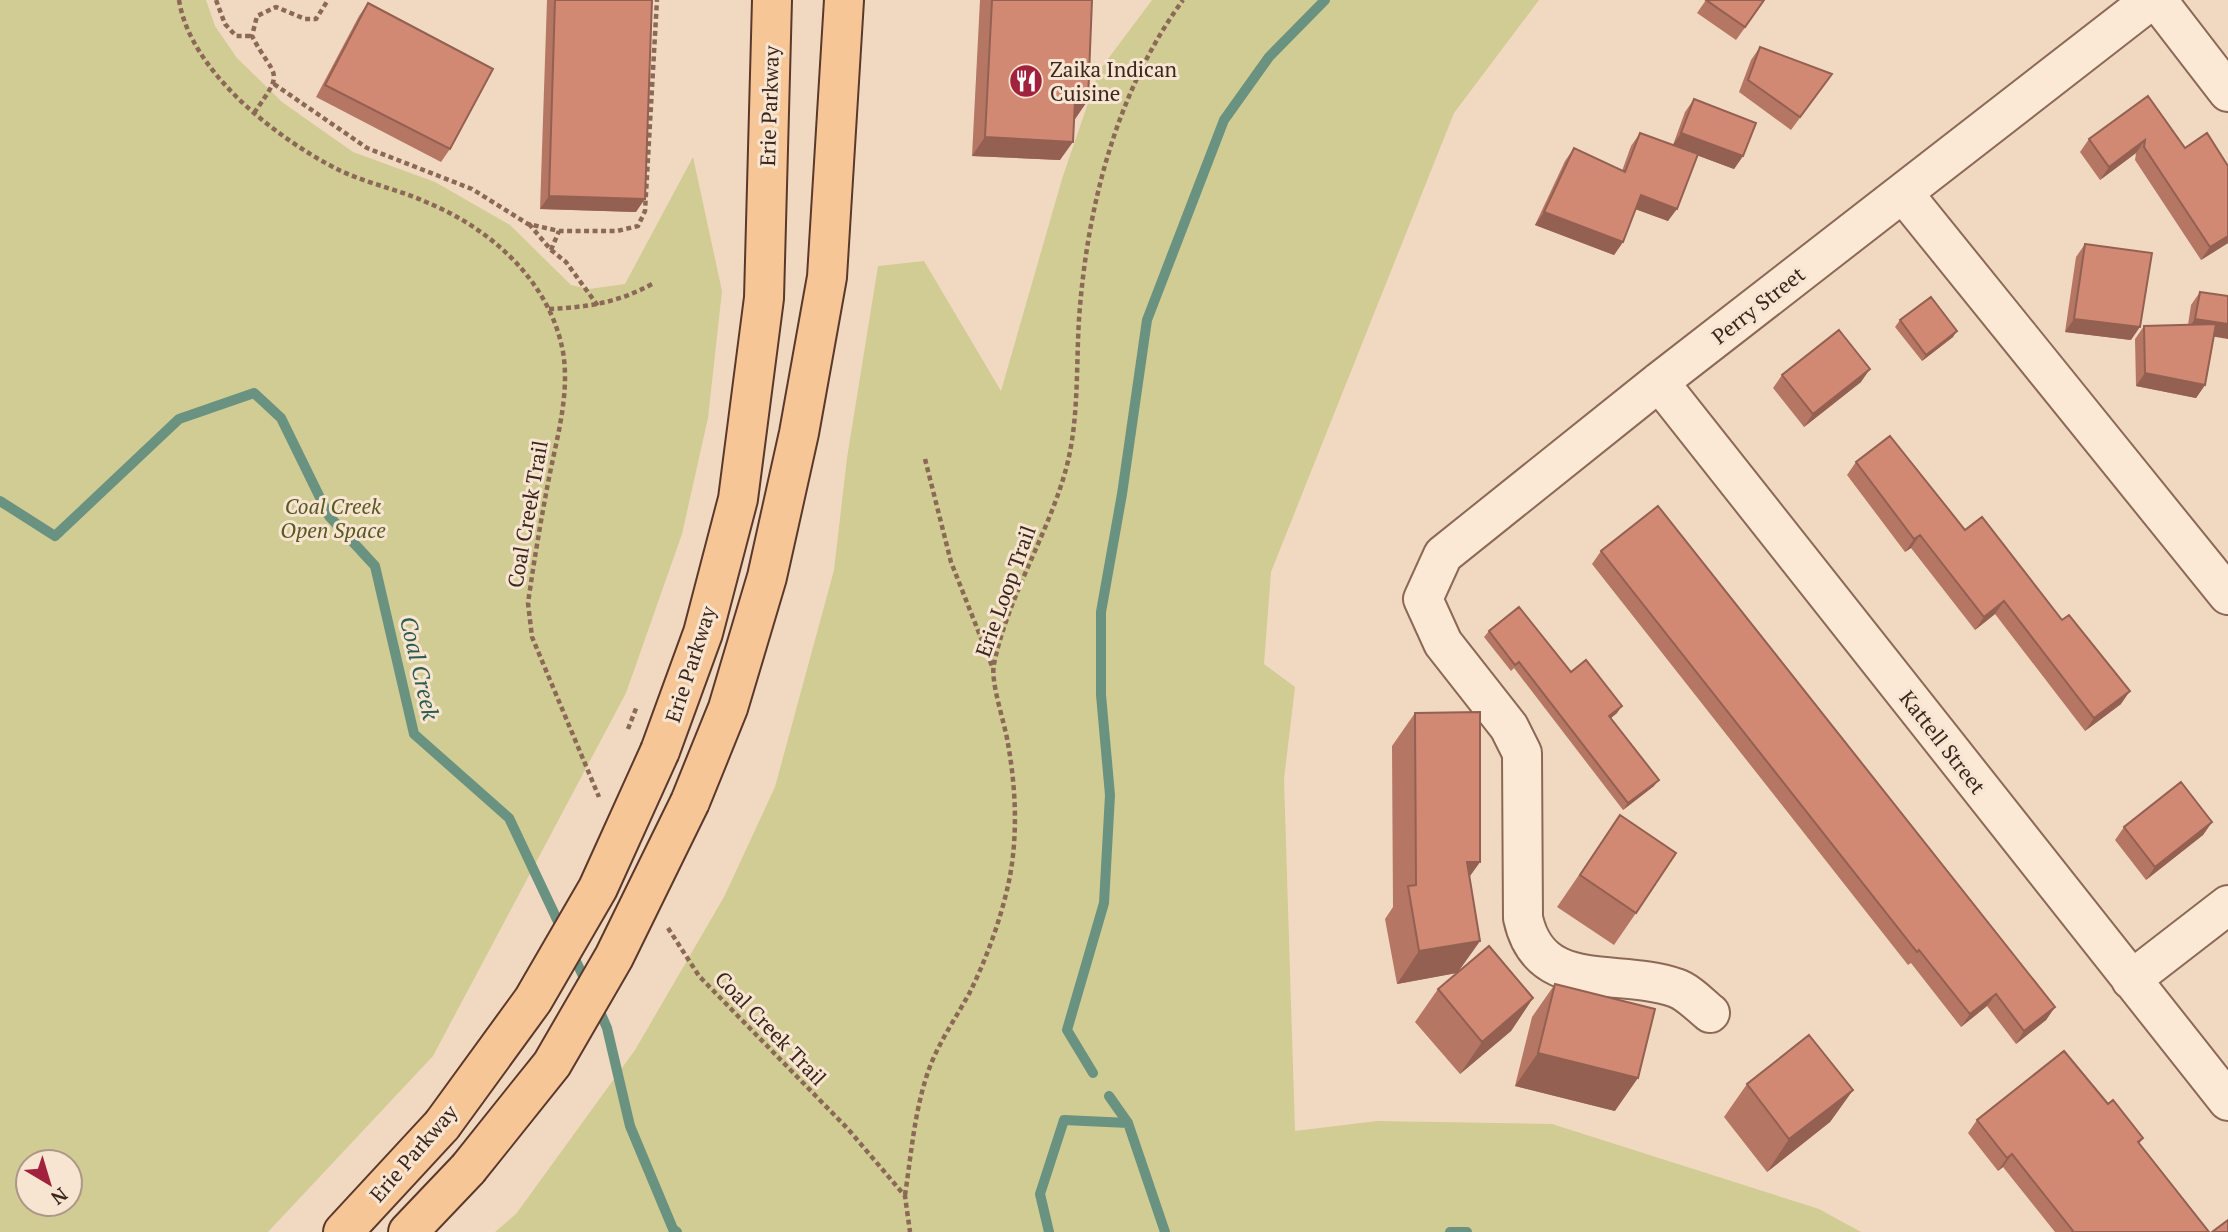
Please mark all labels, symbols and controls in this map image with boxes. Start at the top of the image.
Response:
street label: Erie Parkway [753,45,785,167]
place label: Zaika Indican Cuisine [1050,55,1178,107]
restaurant icon: Zaika Indican Cuisine [1007,62,1045,100]
street label: Perry Street [1706,260,1810,350]
street label: Coal Creek Trail [500,438,554,590]
park label: Coal Creek Open Space [280,492,386,544]
street label: Erie Loop Trail [968,522,1042,660]
street label: Erie Parkway [658,602,722,726]
water label: Coal Creek [393,613,447,724]
street label: Kattell Street [1894,684,1992,800]
street label: Coal Creek Trail [709,965,833,1091]
street label: Erie Parkway [363,1098,463,1208]
north arrow [14,1148,84,1218]
text: N [46,1183,73,1211]

